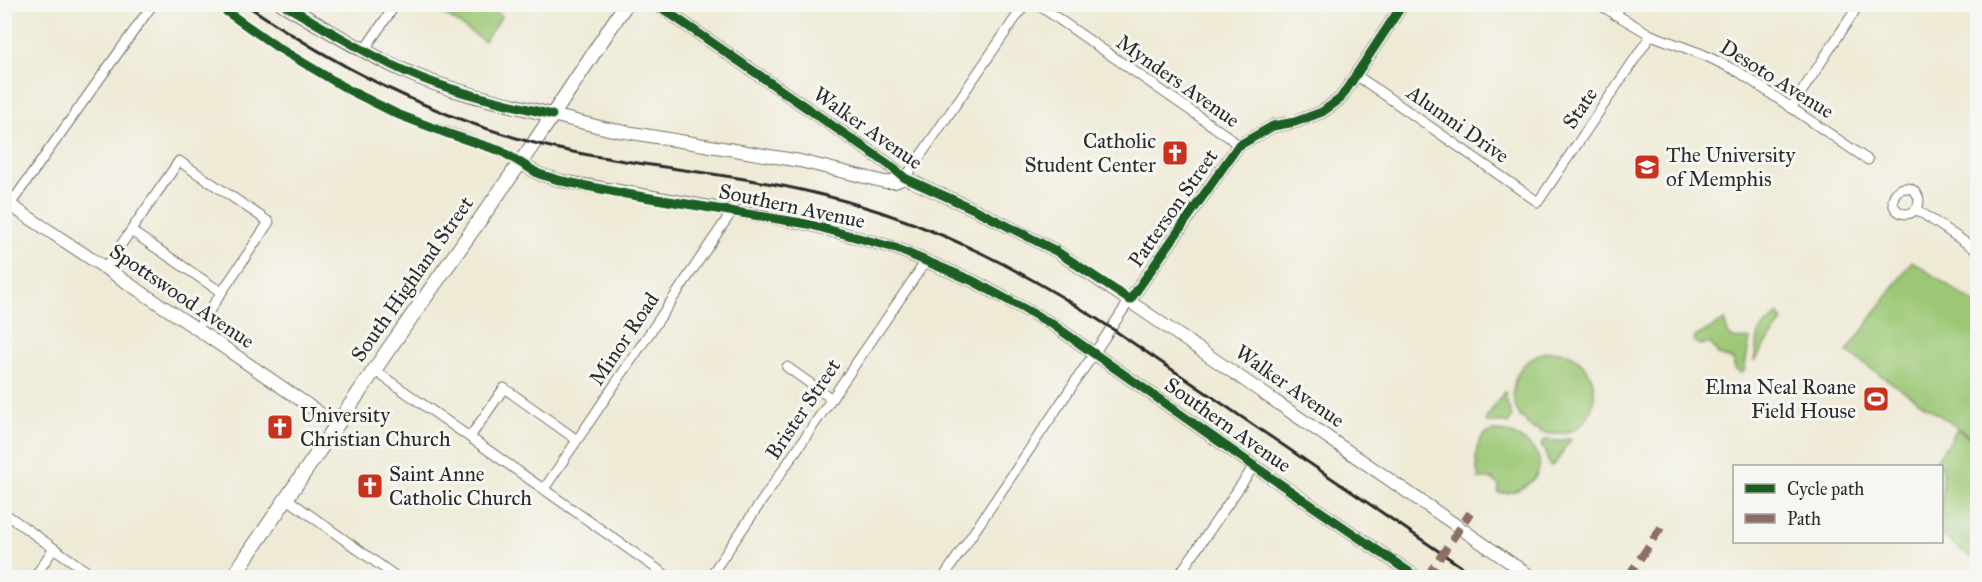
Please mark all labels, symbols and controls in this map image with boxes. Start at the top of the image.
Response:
street label: Mynders Avenue [1111,29,1245,133]
street label: Desoto Avenue [1715,34,1839,124]
street label: Alumni Drive [1401,79,1514,169]
street label: Walker Avenue [808,81,928,175]
street label: State [1557,82,1603,134]
place label: Catholic Student Center [1024,128,1156,178]
church icon: Catholic Student Center [1160,138,1190,168]
place label: The University of Memphis [1666,142,1796,192]
street label: Patterson Street [1123,143,1224,272]
school or university icon: The University of Memphis [1632,152,1662,182]
street label: Southern Avenue [717,178,868,234]
street label: South Highland Street [345,191,479,367]
street label: Spottswood Avenue [105,238,260,354]
street label: Minor Road [583,287,665,390]
street label: Walker Avenue [1230,339,1350,433]
street label: Brister Street [760,353,846,464]
street label: Southern Avenue [1160,372,1297,478]
place label: Elma Neal Roane Field House [1705,374,1856,424]
sports icon: Elma Neal Roane Field House [1861,384,1891,414]
place label: University Christian Church [300,402,451,452]
church icon: University Christian Church [265,412,295,442]
place label: Saint Anne Catholic Church [389,461,532,511]
legend [1733,465,1943,543]
church icon: Saint Anne Catholic Church [355,471,385,501]
text: Cycle path [1787,478,1864,500]
text: Path [1787,508,1821,530]

